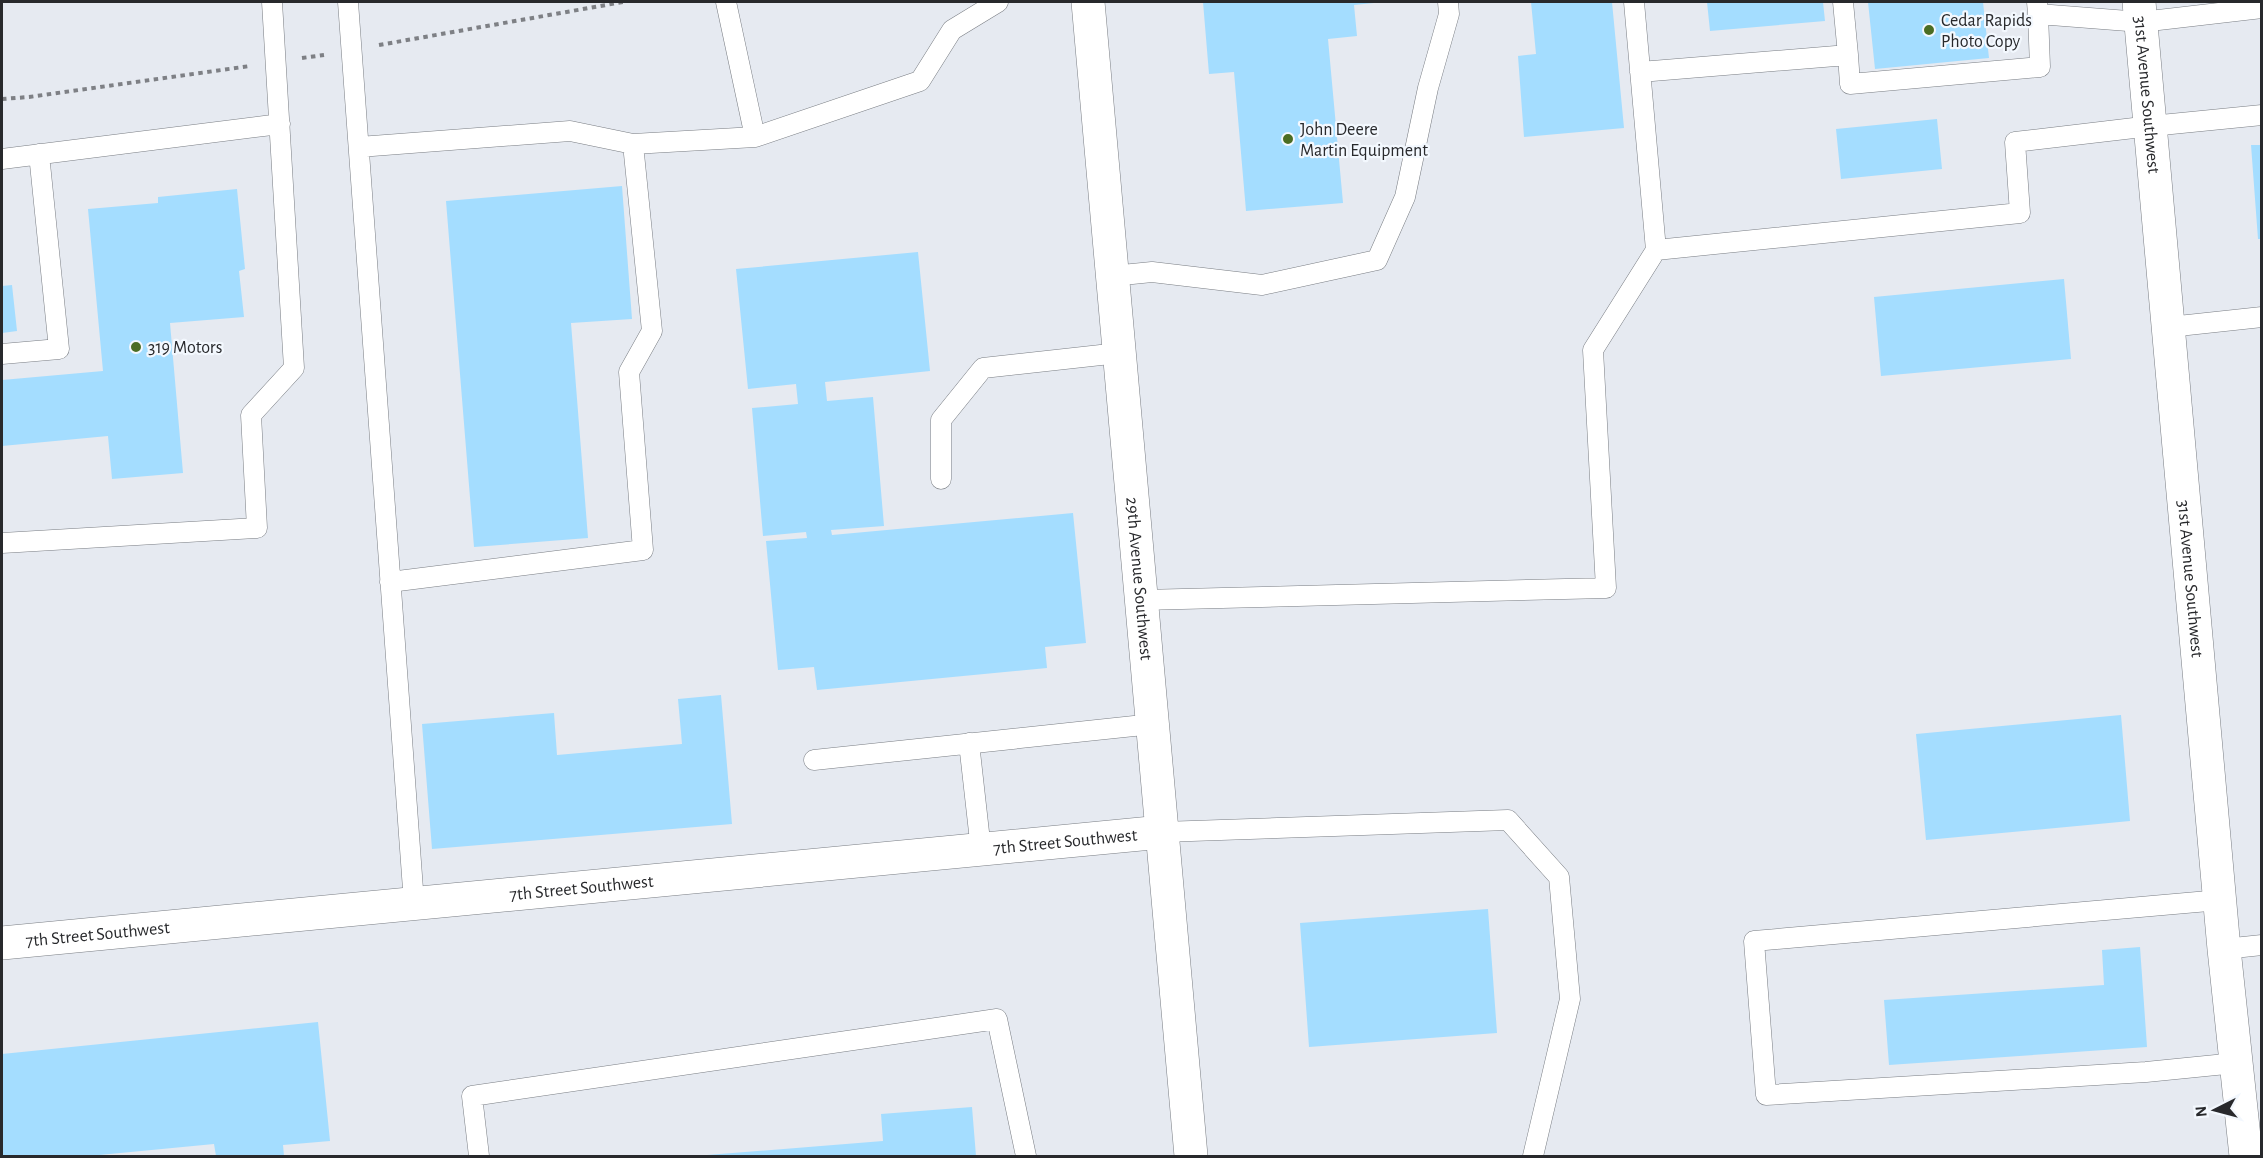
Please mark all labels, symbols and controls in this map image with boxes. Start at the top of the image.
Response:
place label: Cedar Rapids Photo Copy [1941,12,2032,51]
street label: 31st Avenue Southwest [2130,15,2162,175]
marker: Cedar Rapids Photo Copy [1922,23,1936,37]
place label: John Deere Martin Equipment [1300,121,1428,160]
marker: John Deere Martin Equipment [1281,132,1295,146]
place label: 319 Motors [148,339,222,357]
marker: 319 Motors [129,340,143,354]
street label: 29th Avenue Southwest [1122,496,1155,661]
street label: 31st Avenue Southwest [2174,499,2206,659]
street label: 7th Street Southwest [992,826,1138,858]
street label: 7th Street Southwest [509,873,655,904]
street label: 7th Street Southwest [25,919,171,951]
north arrow [2185,1080,2245,1140]
text: N [2193,1105,2210,1118]

